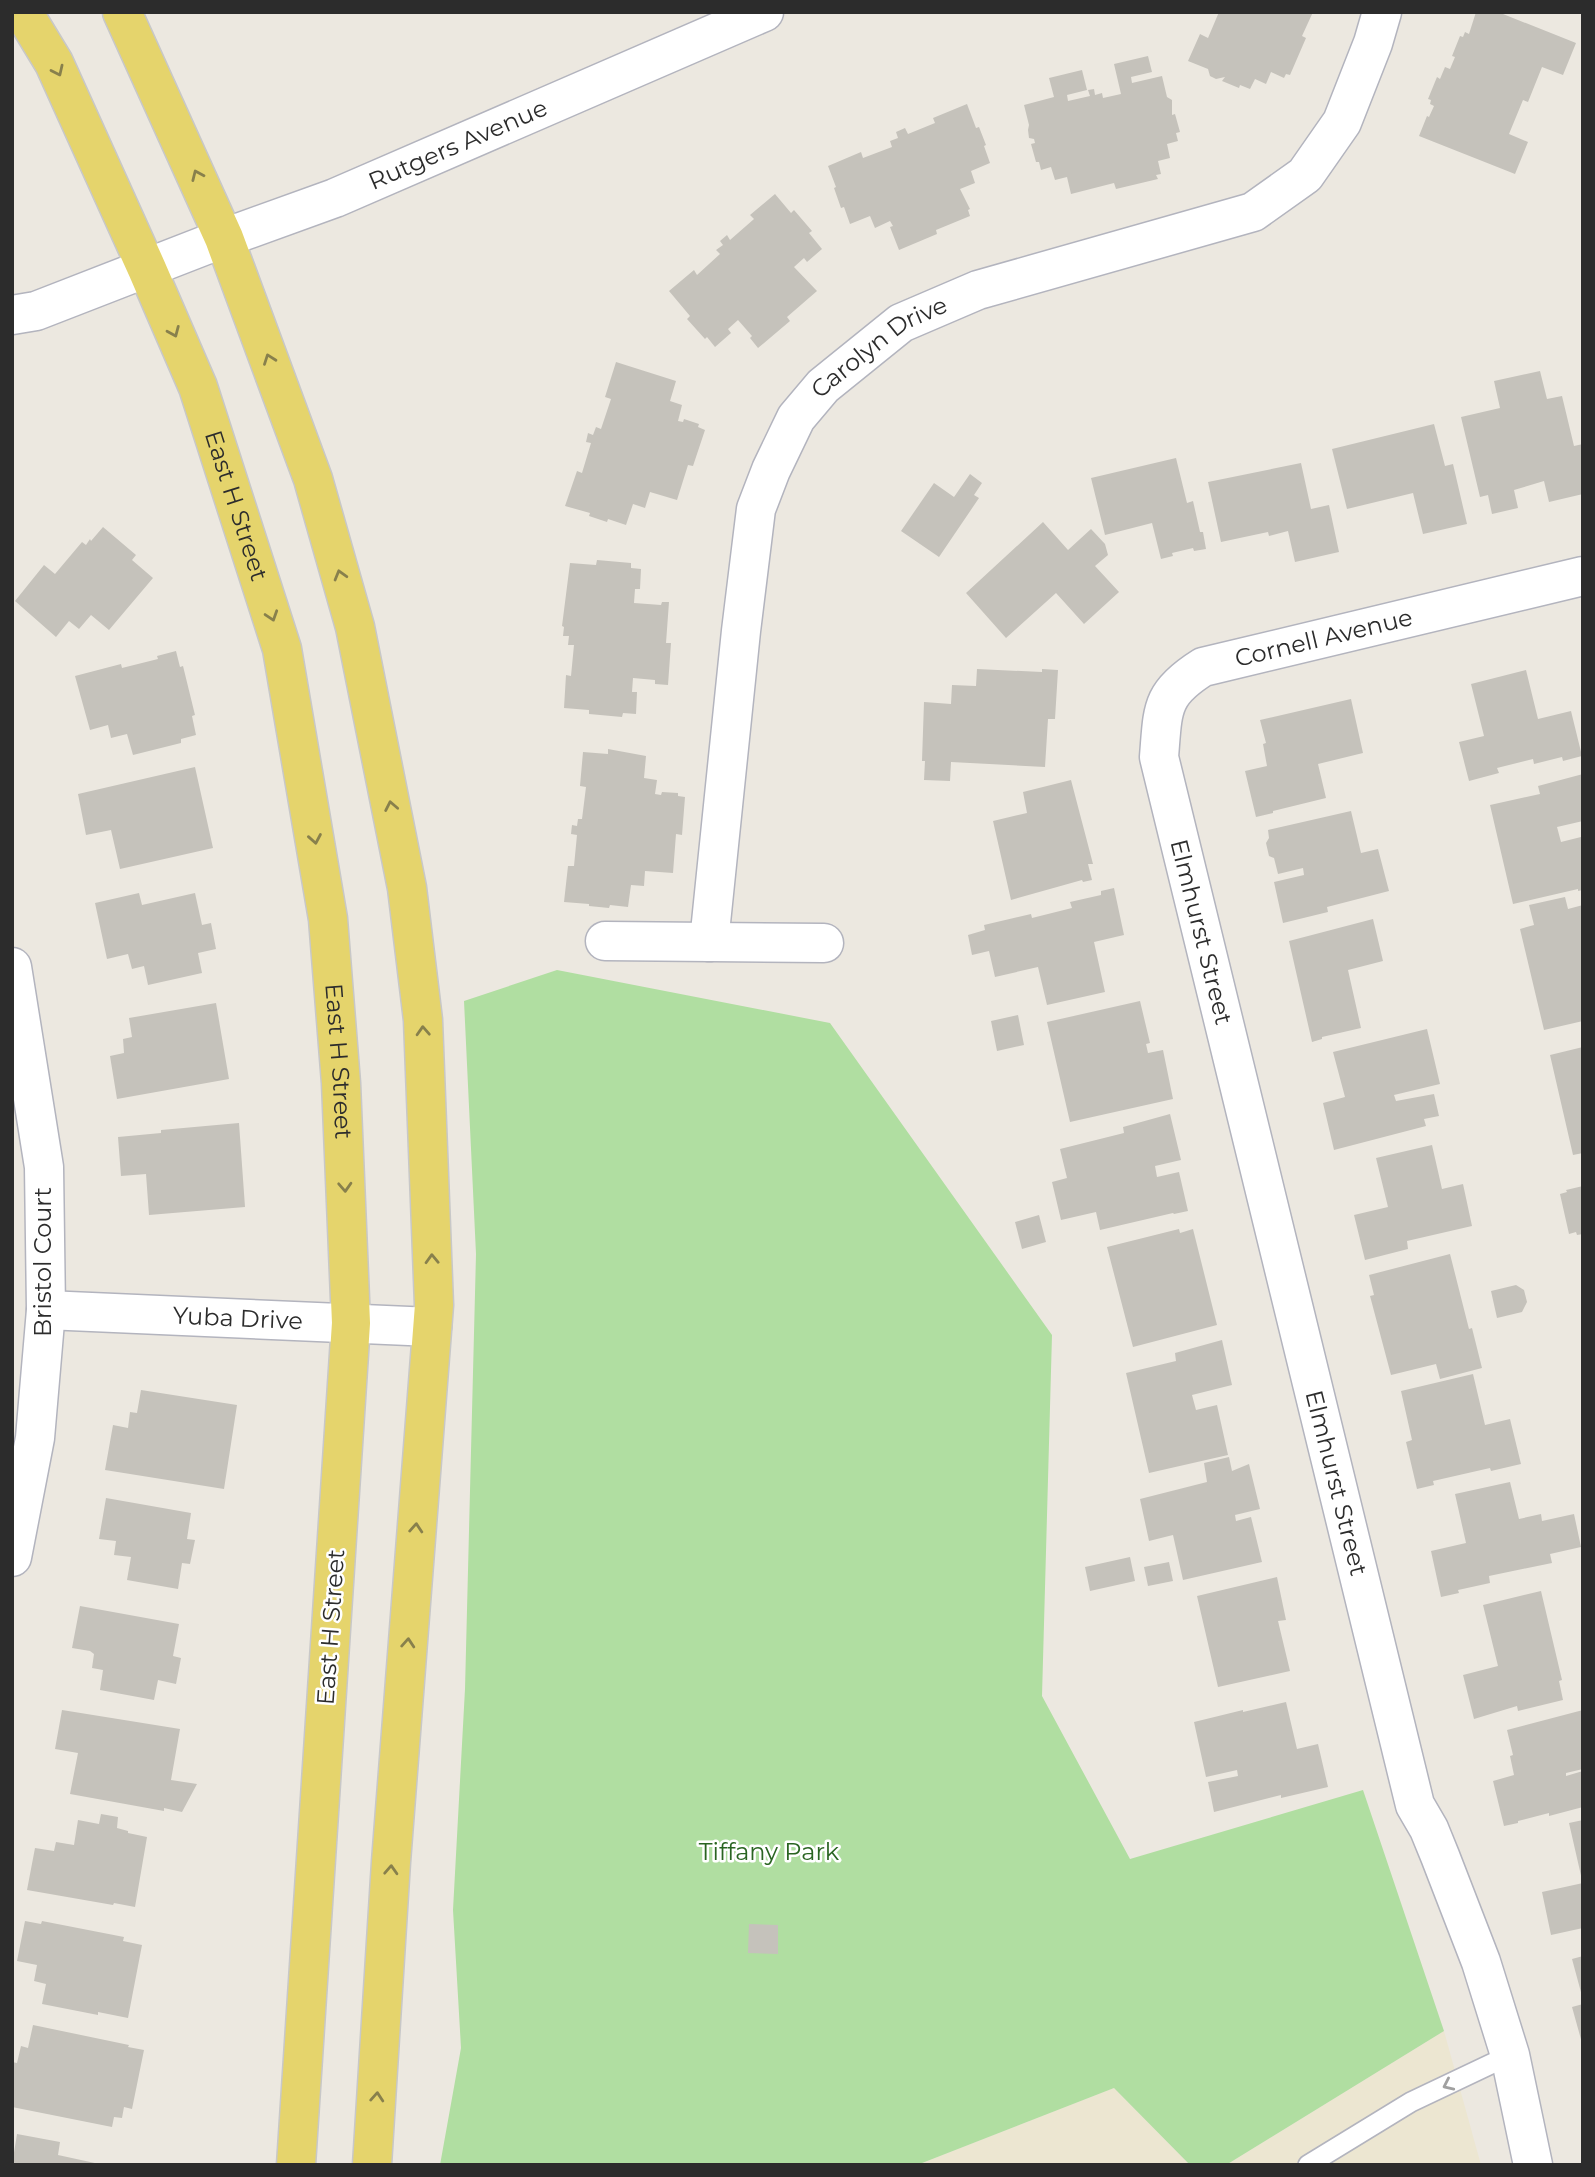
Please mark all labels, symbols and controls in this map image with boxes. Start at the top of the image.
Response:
one-way arrow [49,64,63,76]
street label: Rutgers Avenue [364,93,552,196]
one-way arrow [191,170,205,182]
street label: Carolyn Drive [804,290,951,403]
one-way arrow [166,324,180,337]
one-way arrow [263,354,277,366]
street label: East H Street [199,427,274,585]
one-way arrow [334,570,349,582]
street label: Cornell Avenue [1232,602,1415,673]
one-way arrow [263,610,278,622]
one-way arrow [384,800,399,812]
one-way arrow [307,833,322,845]
street label: Elmhurst Street [1164,836,1239,1028]
street label: East H Street [319,982,358,1140]
one-way arrow [416,1026,431,1037]
one-way arrow [338,1182,353,1193]
street label: Bristol Court [28,1187,57,1337]
one-way arrow [424,1253,439,1264]
street label: Yuba Drive [172,1301,303,1335]
street label: Elmhurst Street [1299,1387,1374,1579]
one-way arrow [409,1522,424,1533]
street label: East H Street [311,1548,350,1706]
one-way arrow [400,1637,415,1648]
park label: Tiffany Park [699,1837,840,1866]
one-way arrow [383,1864,398,1875]
one-way arrow [1443,2076,1455,2090]
one-way arrow [369,2091,384,2102]

